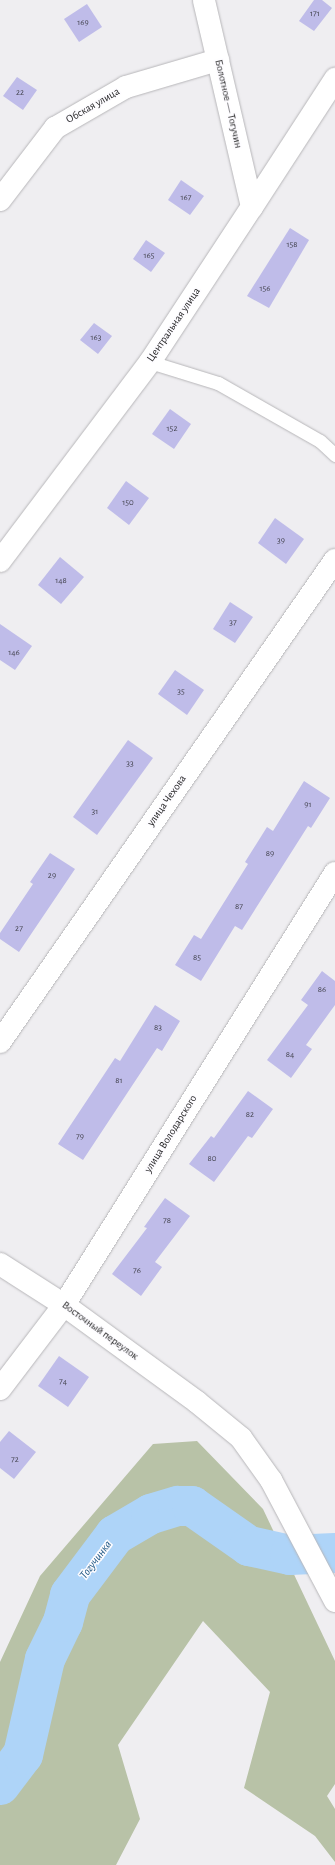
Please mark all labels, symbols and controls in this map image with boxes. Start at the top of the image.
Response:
house number: 171 [310,9,320,19]
house number: 169 [77,18,89,28]
street label: Болотное — Тогучин [211,58,245,150]
street label: Обская улица [64,85,122,127]
house number: 22 [16,88,24,98]
house number: 167 [180,193,192,203]
house number: 158 [286,240,298,250]
house number: 165 [143,251,155,261]
house number: 156 [259,284,271,294]
street label: Центральная улица [144,285,204,365]
house number: 163 [90,333,102,343]
house number: 152 [167,424,177,434]
house number: 150 [122,498,134,508]
house number: 39 [277,536,285,546]
house number: 148 [55,576,67,586]
house number: 37 [229,618,237,628]
house number: 146 [8,648,20,658]
house number: 35 [177,687,185,697]
house number: 33 [126,759,134,769]
street label: улица Чехова [145,773,189,829]
house number: 91 [304,800,312,810]
house number: 31 [92,807,98,817]
house number: 89 [266,849,274,859]
house number: 29 [48,871,56,881]
house number: 87 [235,902,243,912]
house number: 27 [15,924,23,934]
house number: 85 [193,953,201,963]
house number: 86 [318,985,326,995]
house number: 83 [154,1023,162,1033]
house number: 84 [286,1050,294,1060]
house number: 81 [115,1076,123,1086]
street label: улица Володарского [142,1093,200,1175]
house number: 82 [246,1110,254,1120]
house number: 79 [76,1132,84,1142]
house number: 80 [207,1154,217,1164]
house number: 78 [163,1216,171,1226]
house number: 76 [133,1266,141,1276]
street label: Восточный переулок [59,1299,141,1363]
house number: 74 [59,1377,67,1387]
house number: 72 [11,1455,19,1465]
water label: Тогучинка [77,1538,115,1582]

